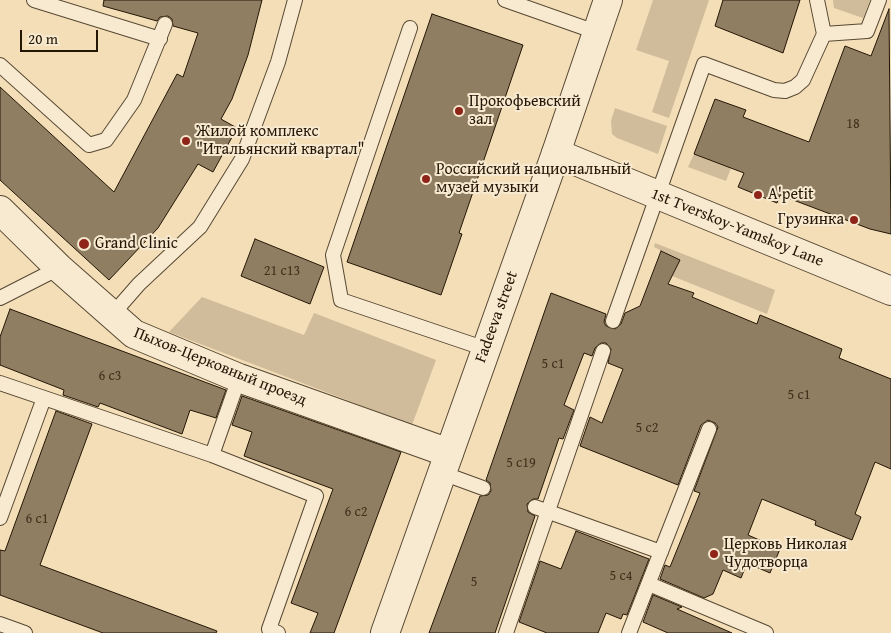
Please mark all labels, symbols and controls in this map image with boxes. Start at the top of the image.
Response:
scale bar [22,20,100,52]
text: 20 m [28,28,58,49]
place label: Прокофьевский зал [469,92,581,130]
marker: Прокофьевский зал [453,105,465,117]
house number: 18 [846,116,860,132]
place label: Жилой комплекс "Итальянский квартал" [196,122,365,160]
marker: Жилой комплекс "Итальянский квартал" [180,135,192,147]
place label: Российский национальный музей музыки [436,160,631,198]
marker: Российский национальный музей музыки [420,173,432,185]
street label: 1st Tverskoy-Yamskoy Lane [648,185,826,271]
place label: A'petit [768,185,814,205]
marker: A'petit [752,189,764,201]
place label: Грузинка [778,210,844,230]
marker: Грузинка [848,214,860,226]
place label: Grand Clinic [95,234,178,254]
marker: Grand Clinic [77,237,91,251]
house number: 21 с13 [264,263,300,279]
street label: Fadeeva street [472,269,522,365]
street label: Пыхов-Церковный проезд [131,324,309,410]
house number: 5 с1 [542,356,564,372]
house number: 6 с3 [99,368,121,384]
house number: 5 с1 [788,387,810,403]
house number: 5 с2 [636,420,658,436]
house number: 5 с19 [506,455,536,471]
house number: 6 с2 [345,504,367,520]
house number: 6 с1 [26,511,48,527]
place label: Церковь Николая Чудотворца [724,535,847,573]
marker: Церковь Николая Чудотворца [708,548,720,560]
house number: 5 с4 [610,568,632,584]
house number: 5 [471,574,477,590]

